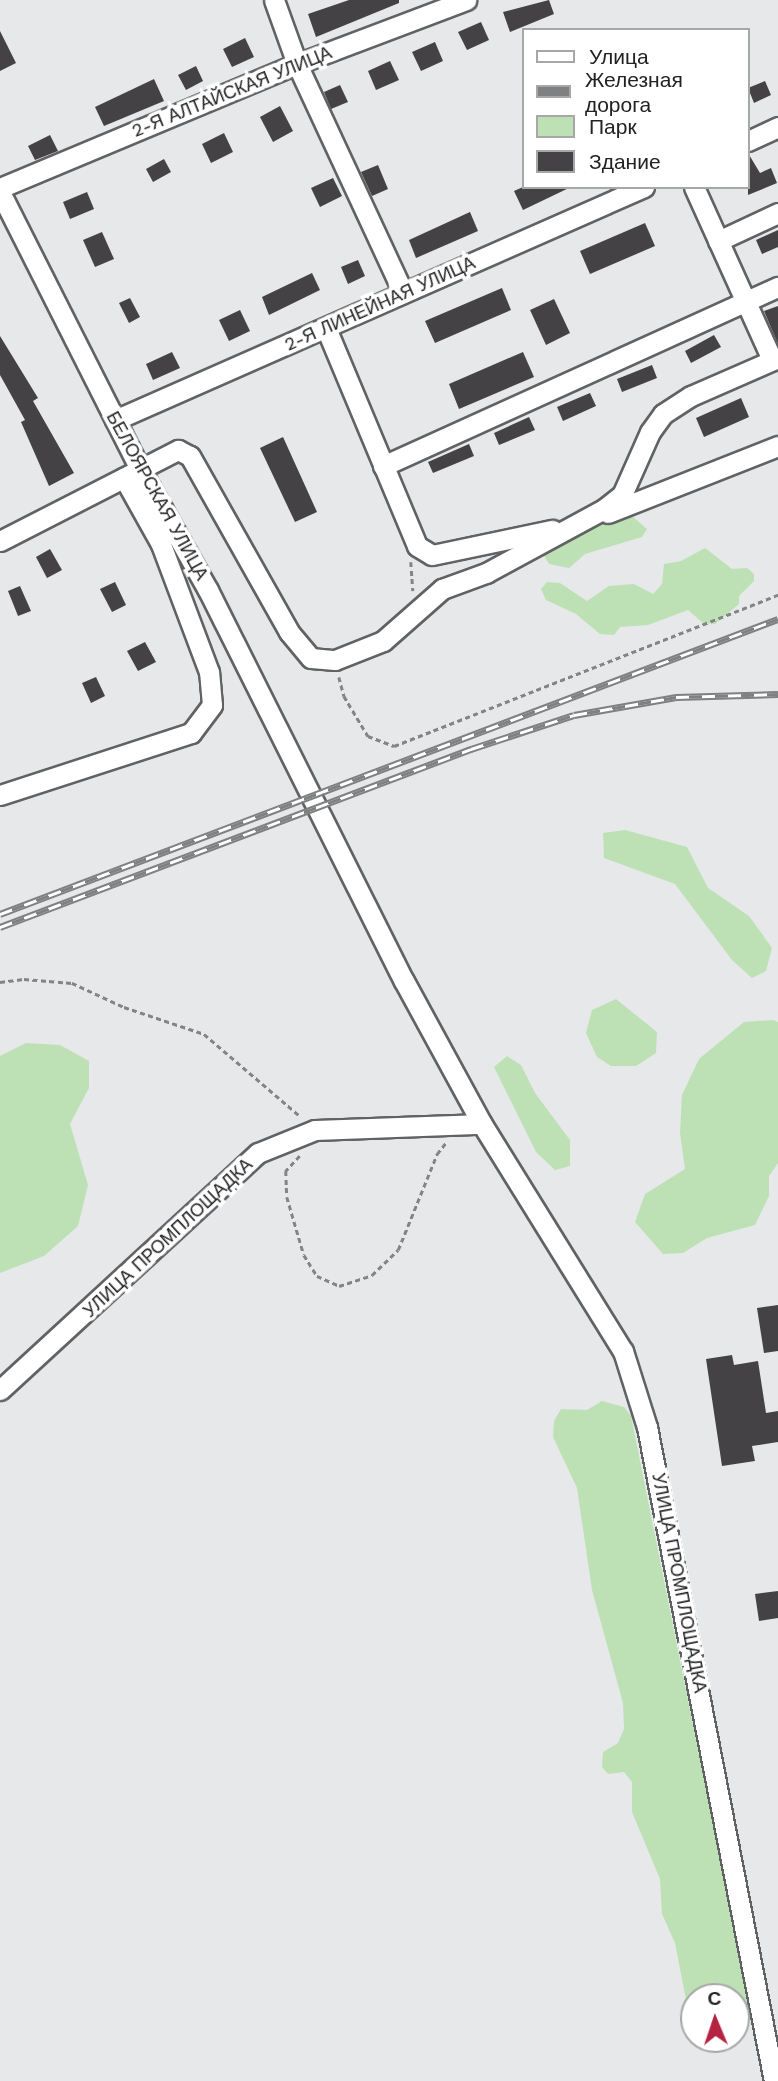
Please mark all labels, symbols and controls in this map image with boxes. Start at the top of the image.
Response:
legend [522,28,750,189]
street label: 2-Я АЛТАЙСКАЯ УЛИЦА [129,42,335,142]
text: Улица [589,44,649,69]
text: Железная дорога [585,67,683,117]
text: Парк [589,114,637,139]
text: Здание [589,149,661,174]
street label: 2-Я ЛИНЕЙНАЯ УЛИЦА [281,252,479,356]
street label: БЕЛОЯРСКАЯ УЛИЦА [102,408,212,584]
street label: УЛИЦА ПРОМПЛОЩАДКА [79,1154,257,1322]
street label: УЛИЦА ПРОМПЛОЩАДКА [647,1471,711,1695]
north arrow [680,1983,750,2053]
text: С [707,1987,722,2010]

